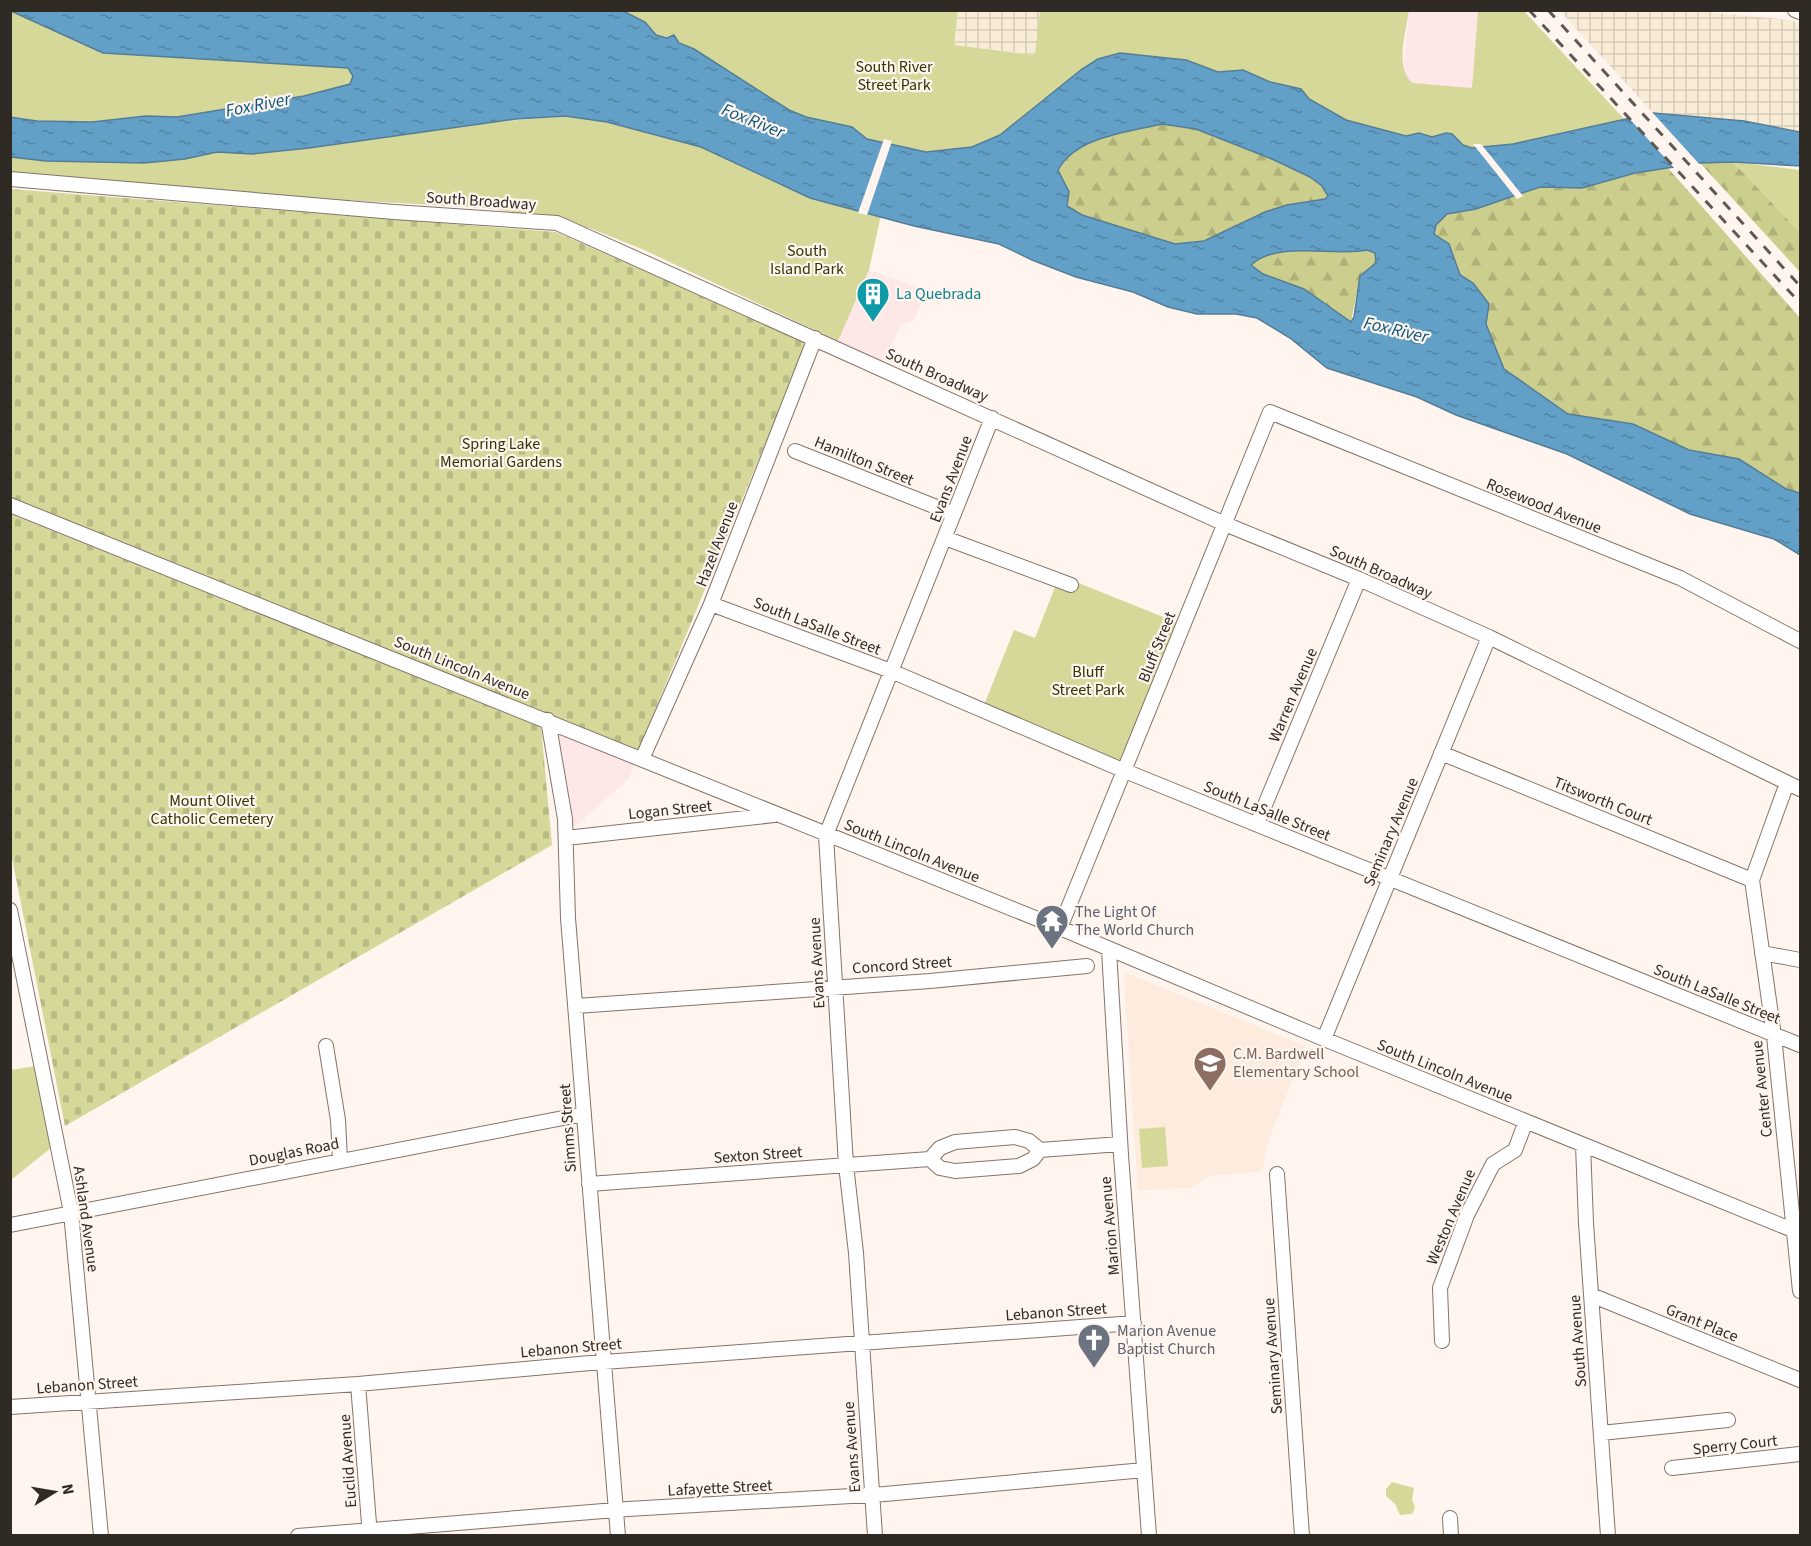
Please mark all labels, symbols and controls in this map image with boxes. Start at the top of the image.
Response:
park label: South River Street Park [855,56,933,96]
water label: Fox River [223,86,293,124]
water label: Fox River [718,97,789,145]
street label: South Broadway [425,186,537,216]
park label: South Island Park [770,240,844,280]
building icon: La Quebrada [855,276,891,323]
place label: La Quebrada [896,283,981,305]
water label: Fox River [1361,310,1432,350]
street label: South Broadway [882,343,992,408]
street label: Hamilton Street [811,431,918,491]
street label: Evans Avenue [924,432,978,526]
park label: Spring Lake Memorial Gardens [440,433,562,473]
street label: Rosewood Avenue [1483,473,1605,539]
street label: Hazel Avenue [691,498,743,590]
street label: South Broadway [1326,540,1436,605]
street label: South LaSalle Street [750,592,885,661]
street label: Bluff Street [1133,608,1181,686]
street label: South Lincoln Avenue [391,631,533,705]
street label: Warren Avenue [1263,644,1323,746]
park label: Bluff Street Park [1051,661,1125,701]
street label: Titsworth Court [1550,771,1656,831]
street label: Seminary Avenue [1358,774,1424,890]
street label: South LaSalle Street [1200,776,1334,847]
park label: Mount Olivet Catholic Cemetery [151,790,274,830]
street label: Logan Street [627,795,714,825]
street label: South Lincoln Avenue [841,814,983,888]
place label: The Light Of The World Church [1075,901,1194,941]
temple icon: The Light Of The World Church [1034,903,1070,950]
street label: Evans Avenue [804,917,830,1009]
street label: Concord Street [851,951,953,979]
street label: South LaSalle Street [1650,959,1784,1030]
street label: South Lincoln Avenue [1374,1034,1516,1108]
street label: Center Avenue [1746,1040,1778,1138]
place label: C.M. Bardwell Elementary School [1233,1043,1359,1083]
school or university icon: C.M. Bardwell Elementary School [1192,1045,1228,1092]
street label: Simms Street [554,1082,582,1173]
street label: Douglas Road [247,1132,341,1172]
street label: Sexton Street [713,1141,804,1169]
street label: Ashland Avenue [68,1165,104,1273]
street label: Weston Avenue [1421,1166,1481,1268]
street label: Marion Avenue [1095,1176,1125,1276]
street label: South Avenue [1564,1294,1592,1388]
street label: Lebanon Street [1005,1297,1108,1327]
street label: Seminary Avenue [1258,1297,1288,1415]
street label: Grant Place [1662,1298,1742,1348]
place label: Marion Avenue Baptist Church [1117,1320,1216,1360]
church icon: Marion Avenue Baptist Church [1076,1322,1112,1369]
street label: Lebanon Street [519,1333,623,1363]
street label: Lebanon Street [36,1370,139,1400]
street label: Evans Avenue [838,1401,866,1493]
street label: Euclid Avenue [334,1413,362,1509]
street label: Sperry Court [1692,1430,1779,1460]
north arrow [24,1462,84,1522]
street label: Lafayette Street [667,1474,774,1502]
text: N [56,1482,80,1497]

